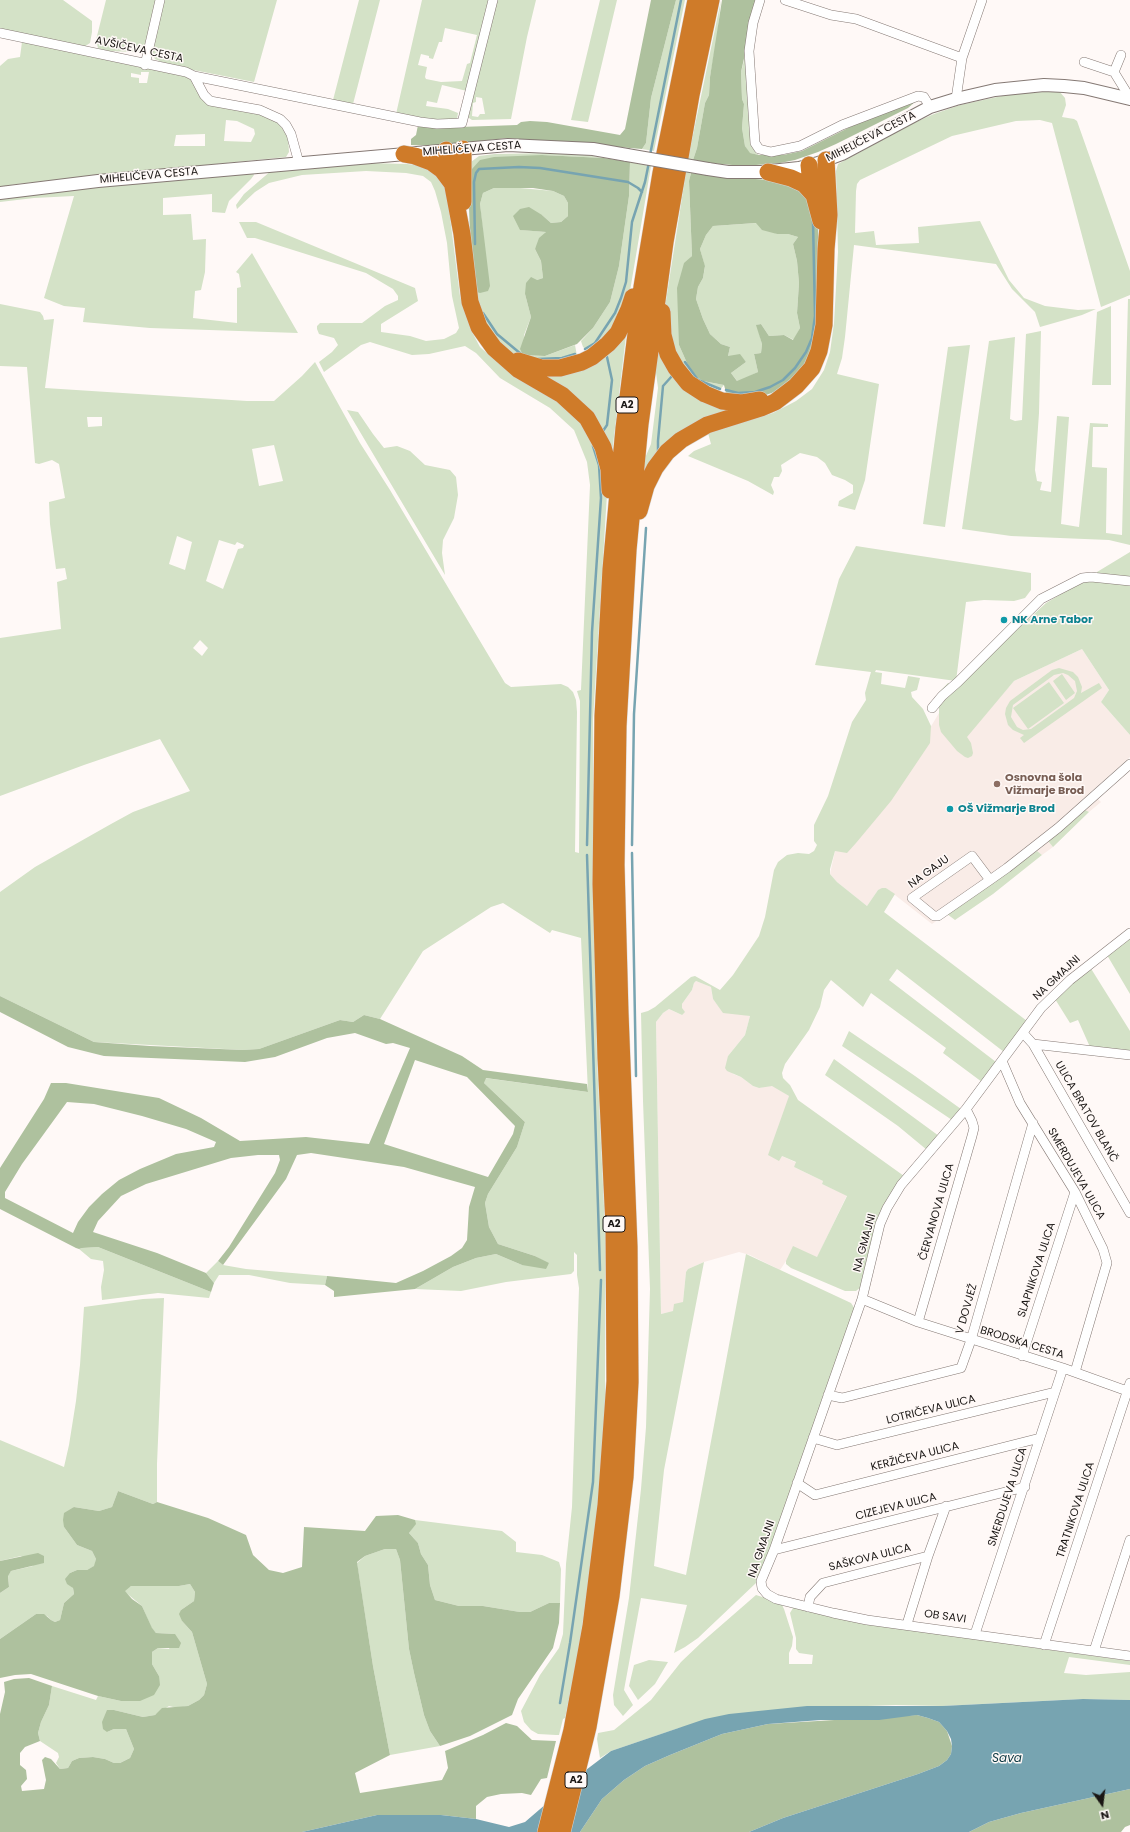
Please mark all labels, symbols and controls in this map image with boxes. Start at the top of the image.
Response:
street label: AVŠIČEVA CESTA [94,34,184,66]
street label: MIHELIČEVA CESTA [824,109,918,165]
street label: MIHELIČEVA CESTA [422,139,522,159]
street label: MIHELIČEVA CESTA [99,165,199,187]
road number: A2 [616,397,638,413]
place label: NK Arne Tabor [1012,613,1093,627]
marker: NK Arne Tabor [999,615,1009,625]
place label: Osnovna šola Vižmarje Brod [1005,771,1084,797]
marker: Osnovna šola Vižmarje Brod [992,779,1002,789]
place label: OŠ Vižmarje Brod [958,802,1055,816]
marker: OŠ Vižmarje Brod [945,804,955,814]
street label: NA GAJU [906,853,952,891]
street label: NA GMAJNI [1031,953,1083,1003]
street label: ULICA BRATOV BLANČ [1052,1059,1120,1165]
street label: SMERDUJEVA ULICA [1044,1126,1108,1222]
street label: ČERVANOVA ULICA [917,1162,957,1262]
street label: NA GMAJNI [851,1212,879,1274]
road number: A2 [603,1216,625,1232]
street label: SLAPNIKOVA ULICA [1015,1221,1059,1319]
street label: V DOVJEŽ [954,1282,980,1336]
street label: BRODSKA CESTA [978,1324,1066,1362]
street label: LOTRIČEVA ULICA [885,1393,977,1427]
street label: KERŽIČEVA ULICA [870,1440,960,1474]
street label: SMERDUJEVA ULICA [986,1446,1030,1548]
street label: TRATNIKOVA ULICA [1054,1460,1098,1560]
street label: CIZEJEVA ULICA [854,1491,938,1523]
street label: NA GMAJNI [746,1519,778,1579]
street label: SAŠKOVA ULICA [828,1541,912,1575]
street label: OB SAVI [923,1608,967,1626]
water label: Sava [992,1752,1022,1766]
road number: A2 [565,1772,587,1788]
north arrow [1082,1784,1122,1824]
text: N [1099,1807,1111,1824]

